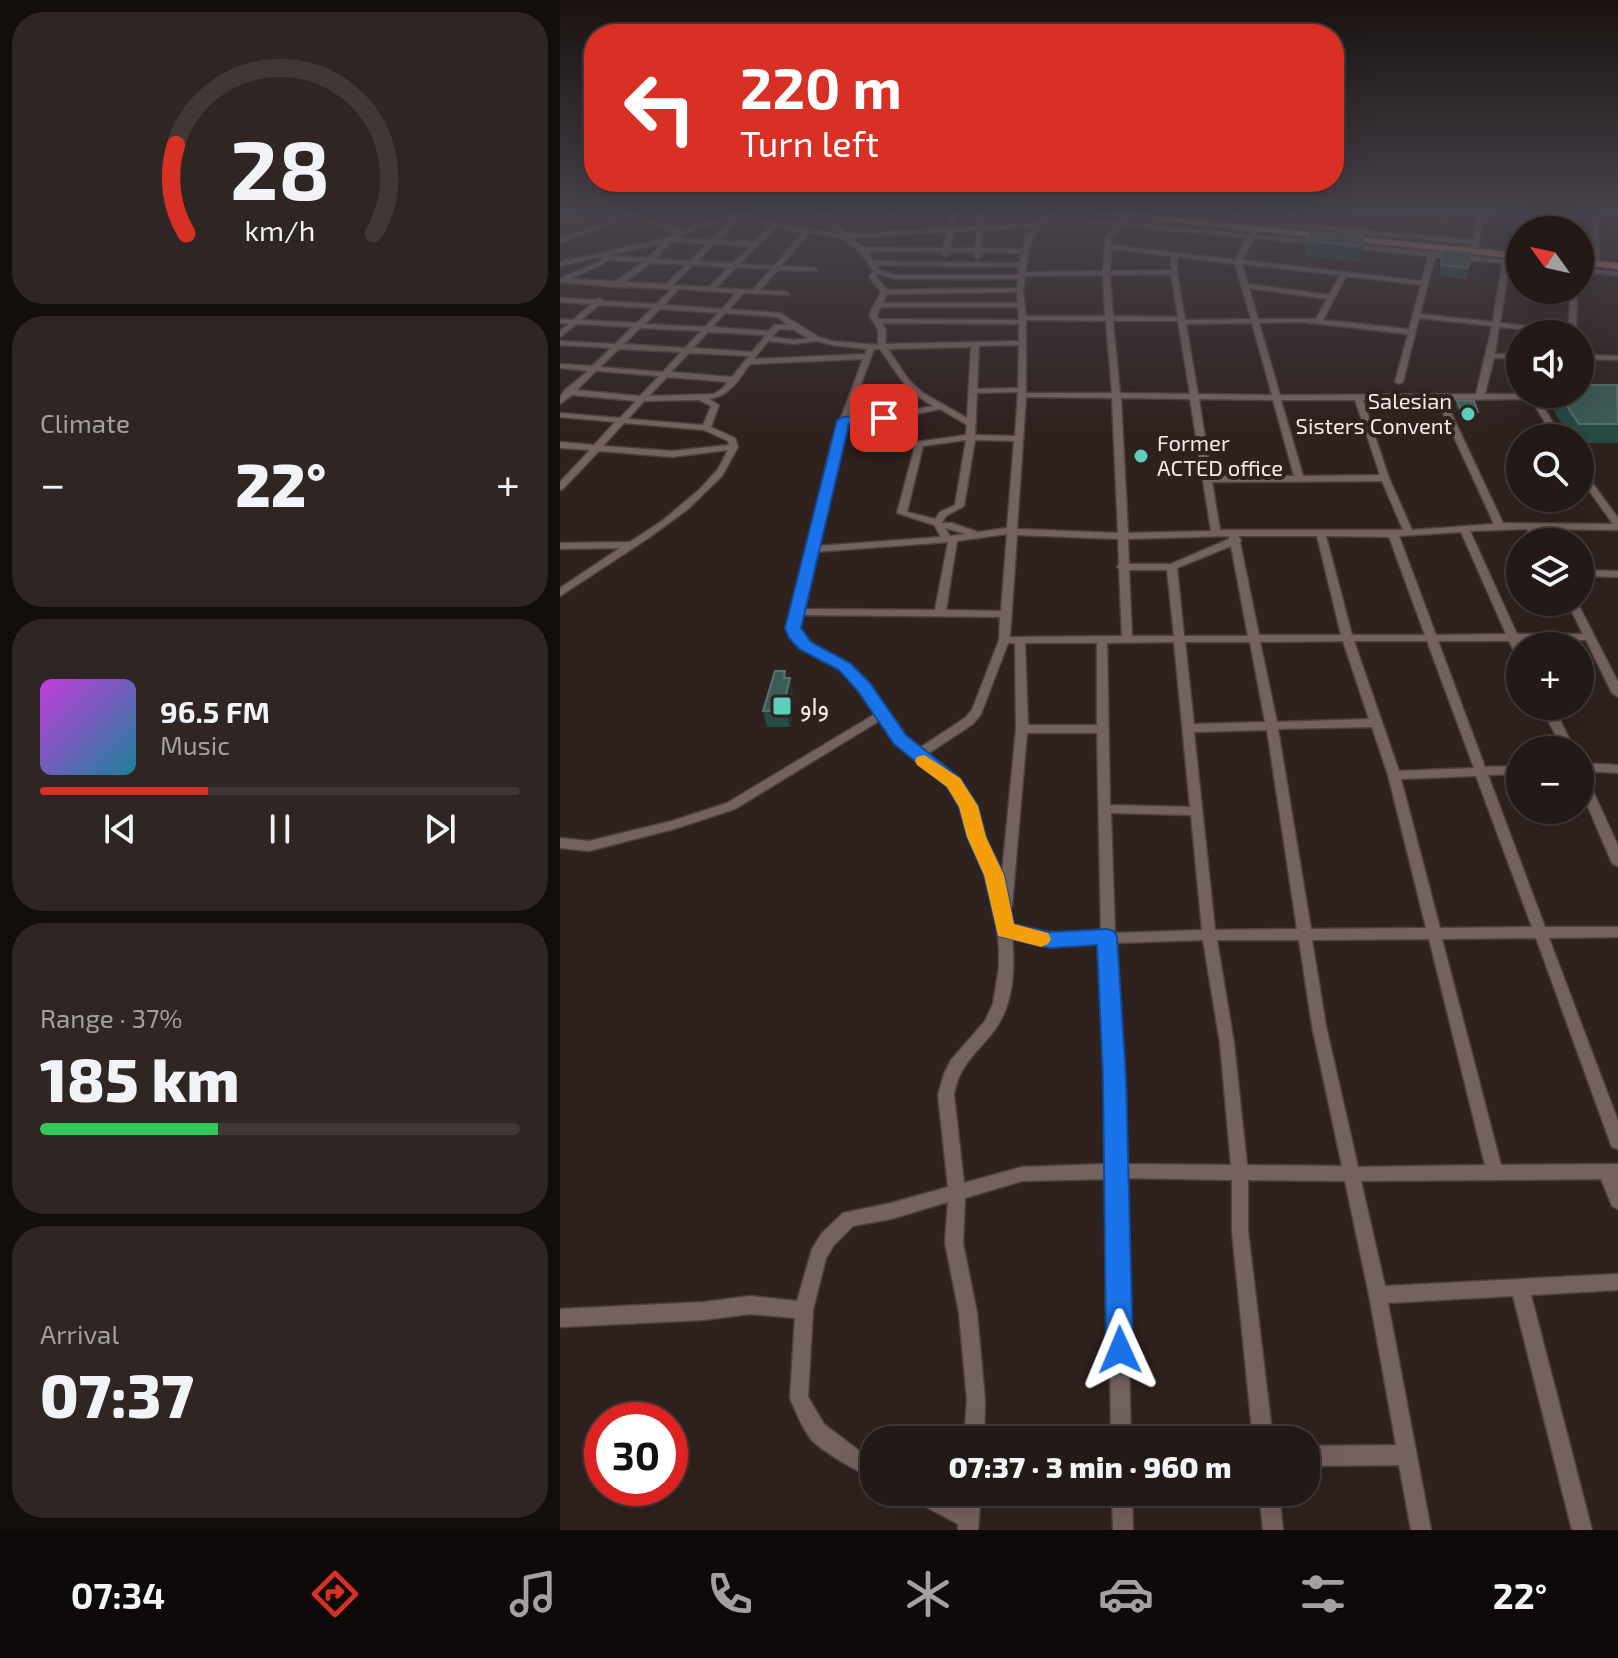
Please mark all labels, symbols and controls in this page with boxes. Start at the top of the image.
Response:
text: 220 m [740,53,902,120]
icon: left [608,56,712,160]
text: 28 [230,116,330,216]
text: Turn left [740,121,879,164]
text: km/h [245,212,315,247]
north arrow [1506,216,1594,304]
map controls [1506,216,1594,824]
button: sound [1506,320,1594,408]
pin [850,384,918,452]
place label: Salesian Sisters Convent [1296,387,1452,438]
icon: arrive [862,396,906,440]
marker: Salesian Sisters Convent [1459,405,1477,423]
text: Climate [40,407,130,438]
button: search [1506,424,1594,512]
place label: Former ACTED office [1157,429,1283,480]
text: 22° [235,447,326,519]
marker: Former ACTED office [1132,447,1150,465]
text: − [40,456,66,509]
text: + [496,456,520,509]
button: layers [1506,528,1594,616]
button: + [1506,632,1594,720]
place label: واو [800,689,829,722]
text: 96.5 FM [160,693,270,729]
marker: واو [771,695,793,717]
text: Music [160,729,230,760]
button: − [1506,736,1594,824]
icon: previous [98,807,142,851]
icon: pause [258,807,302,851]
icon: next [418,807,462,851]
text: Range · 37% [40,1002,183,1033]
text: 185 km [40,1042,240,1114]
position arrow [1078,1308,1162,1392]
text: Arrival [40,1318,119,1349]
text: 07:37 [40,1358,194,1430]
speed limit sign: 30 [584,1402,688,1506]
text: 07:37 · 3 min · 960 m [948,1448,1232,1484]
icon: directions [307,1566,363,1622]
icon: music [505,1566,561,1622]
icon: phone [702,1566,758,1622]
icon: climate [900,1566,956,1622]
icon: car [1098,1566,1154,1622]
icon: filters [1295,1566,1351,1622]
text: 07:34 [71,1573,165,1616]
text: 22° [1493,1573,1547,1616]

